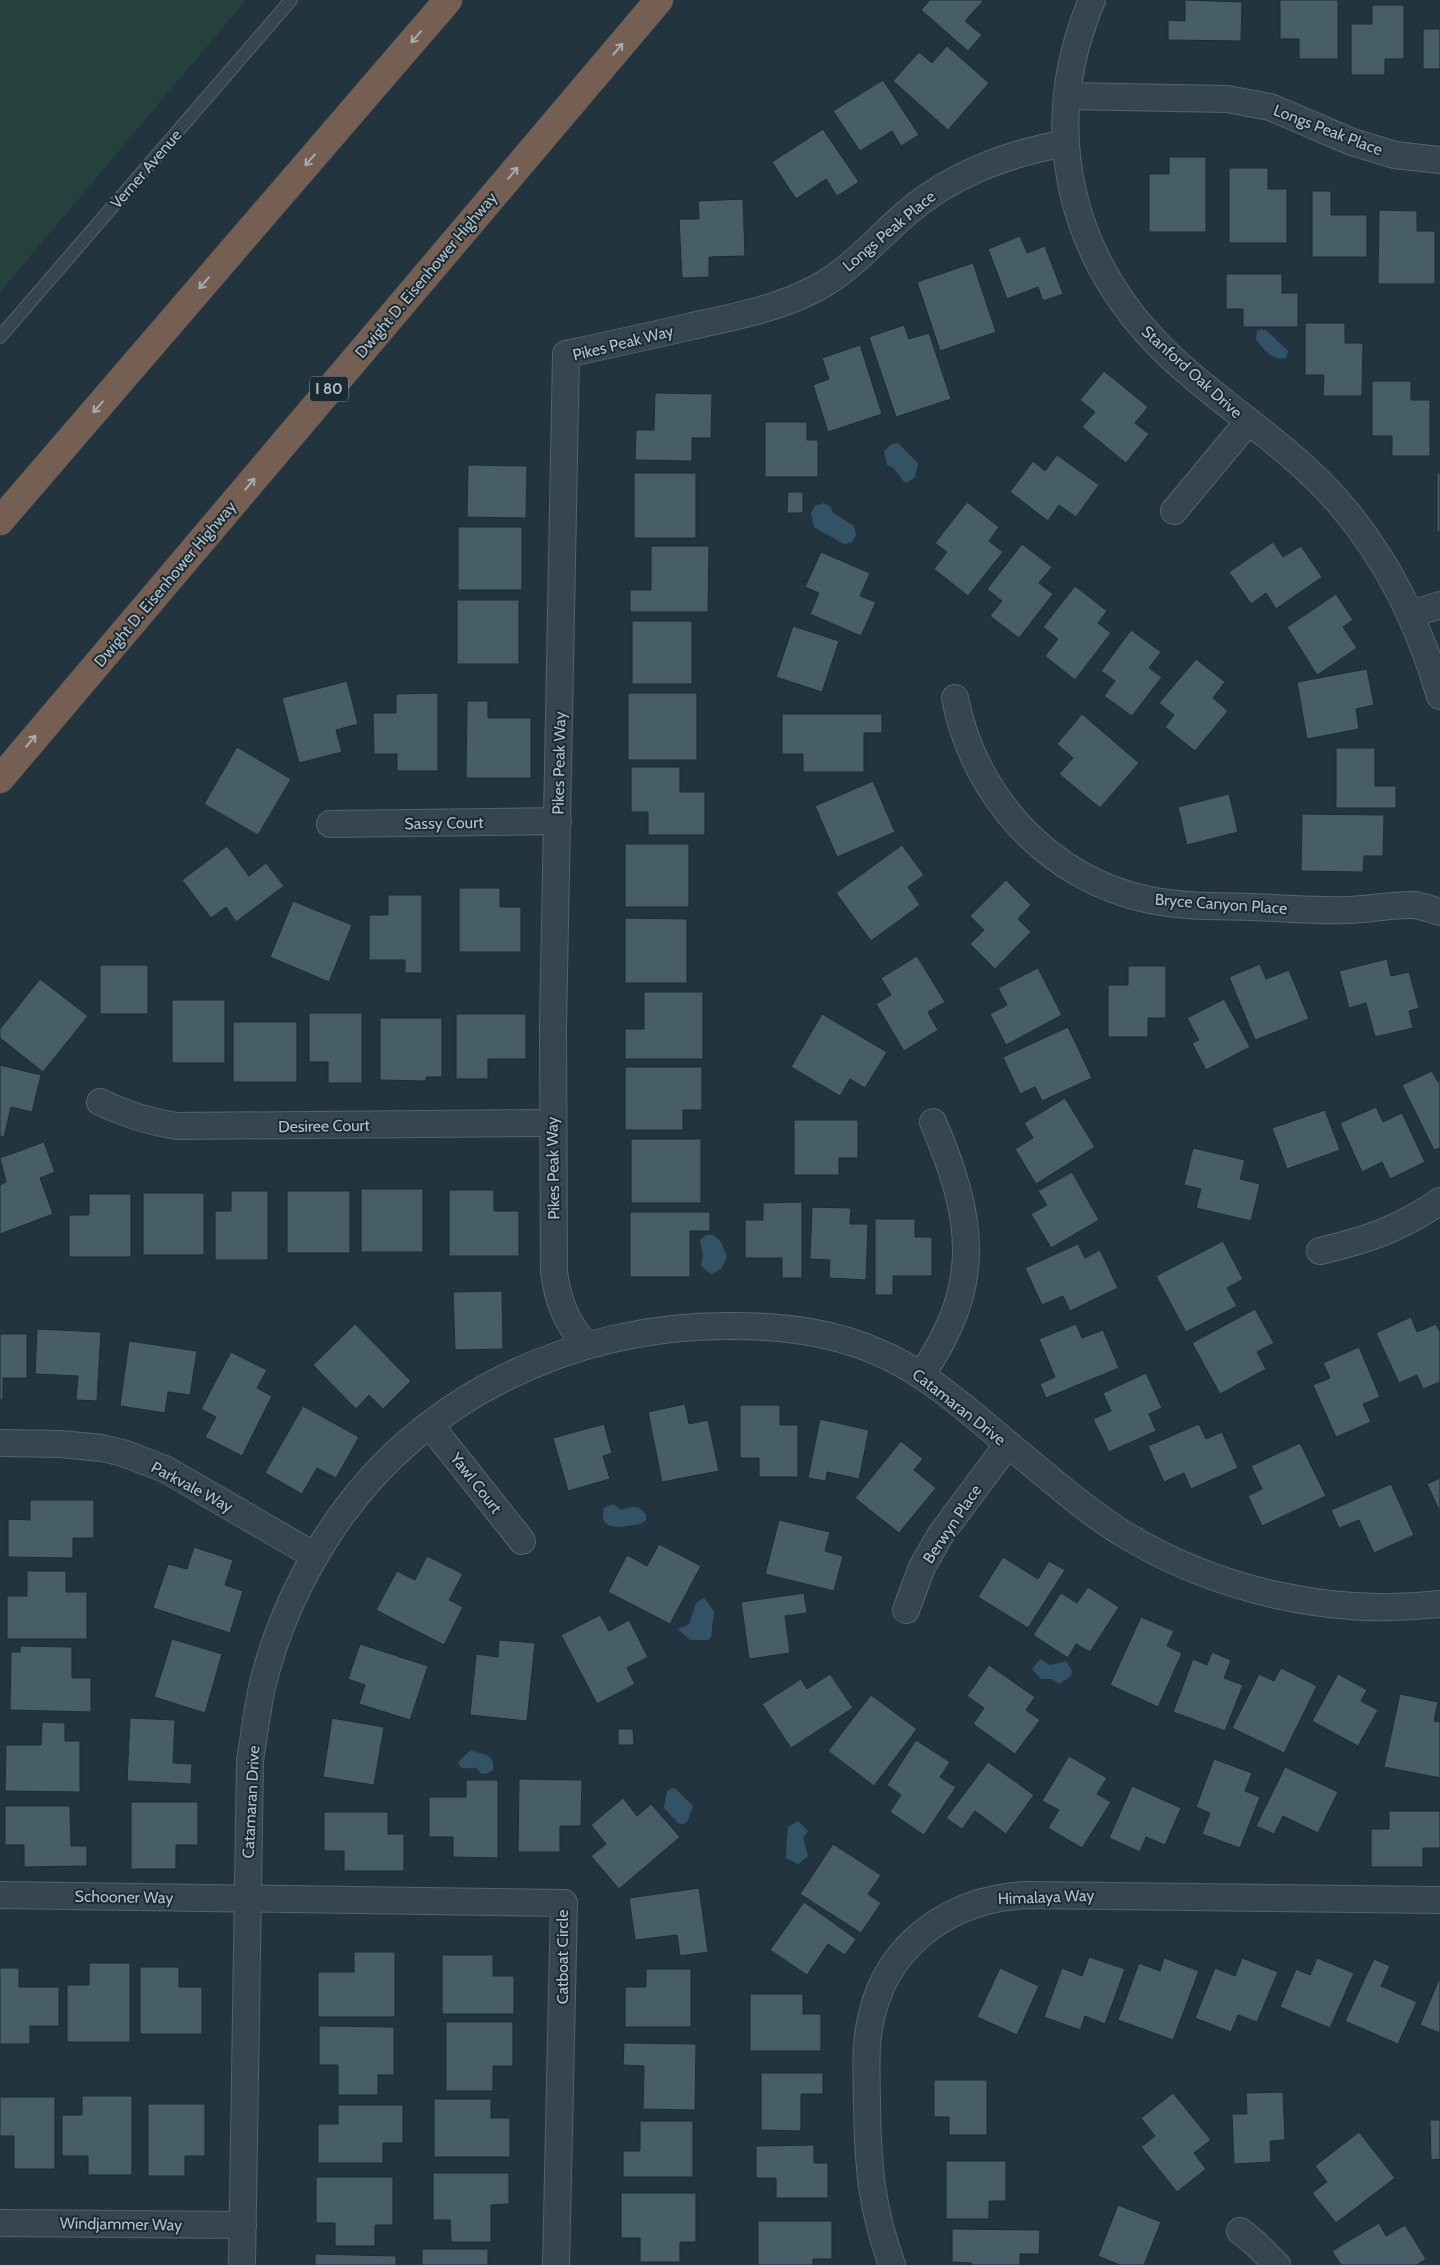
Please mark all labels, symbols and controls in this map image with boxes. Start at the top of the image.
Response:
one-way arrow [411,30,422,43]
one-way arrow [612,42,623,55]
street label: Longs Peak Place [1271,100,1385,160]
street label: Verner Avenue [106,126,186,212]
one-way arrow [304,154,316,167]
one-way arrow [507,166,518,179]
street label: Longs Peak Place [839,187,939,275]
street label: Dwight D. Eisenhower Highway [351,188,501,362]
one-way arrow [198,277,210,290]
street label: Pikes Peak Way [571,321,675,365]
street label: Stanford Oak Drive [1138,322,1246,422]
road number: I 80 [310,376,348,402]
one-way arrow [92,400,104,413]
one-way arrow [244,477,255,490]
street label: Dwight D. Eisenhower Highway [90,497,240,671]
street label: Pikes Peak Way [549,711,569,815]
one-way arrow [26,735,37,748]
street label: Sassy Court [404,813,484,833]
street label: Bryce Canyon Place [1154,890,1288,918]
street label: Desiree Court [278,1116,371,1136]
street label: Pikes Peak Way [543,1116,563,1220]
street label: Catamaran Drive [909,1365,1009,1449]
street label: Yawl Court [446,1448,506,1518]
street label: Parkvale Way [148,1458,236,1516]
street label: Berwyn Place [919,1481,985,1567]
street label: Catamaran Drive [239,1745,263,1859]
street label: Himalaya Way [997,1886,1095,1908]
street label: Schooner Way [75,1887,173,1907]
street label: Catboat Circle [553,1910,572,2004]
street label: Windjammer Way [60,2213,182,2235]

